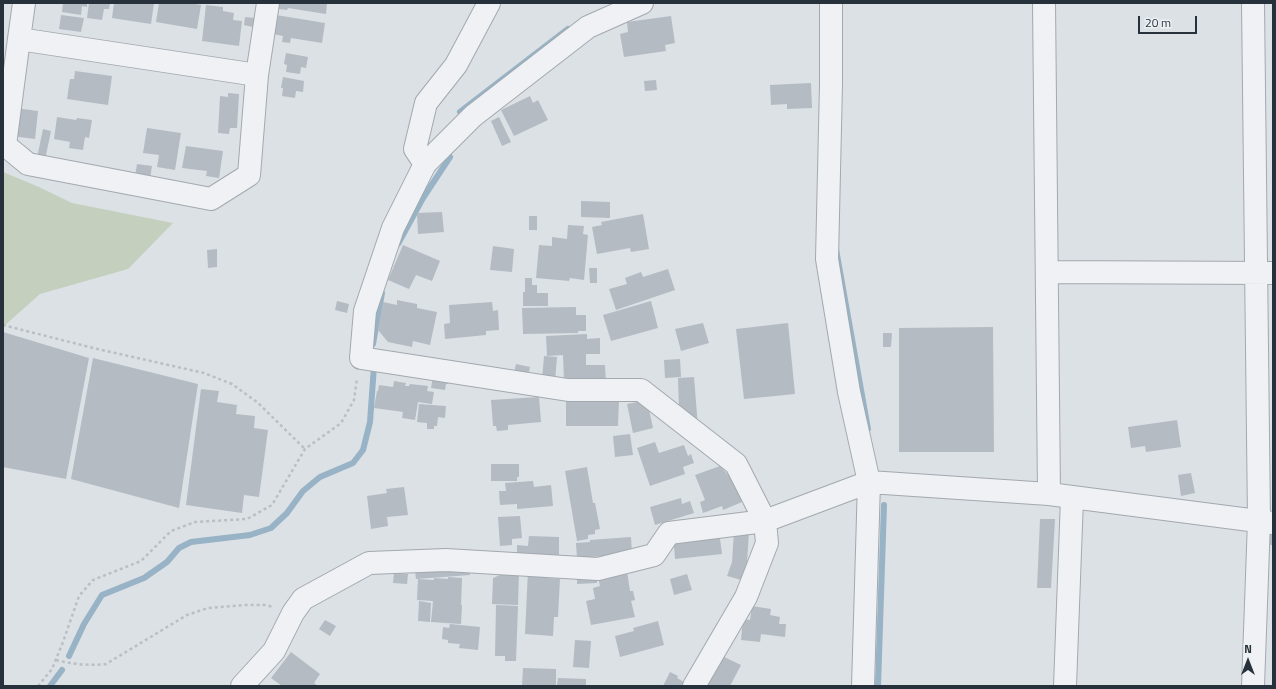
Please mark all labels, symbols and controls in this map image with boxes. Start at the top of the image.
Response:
scale bar [1140,8,1199,34]
text: 20 m [1145,13,1171,32]
north arrow [1228,641,1268,681]
text: N [1244,641,1252,657]

